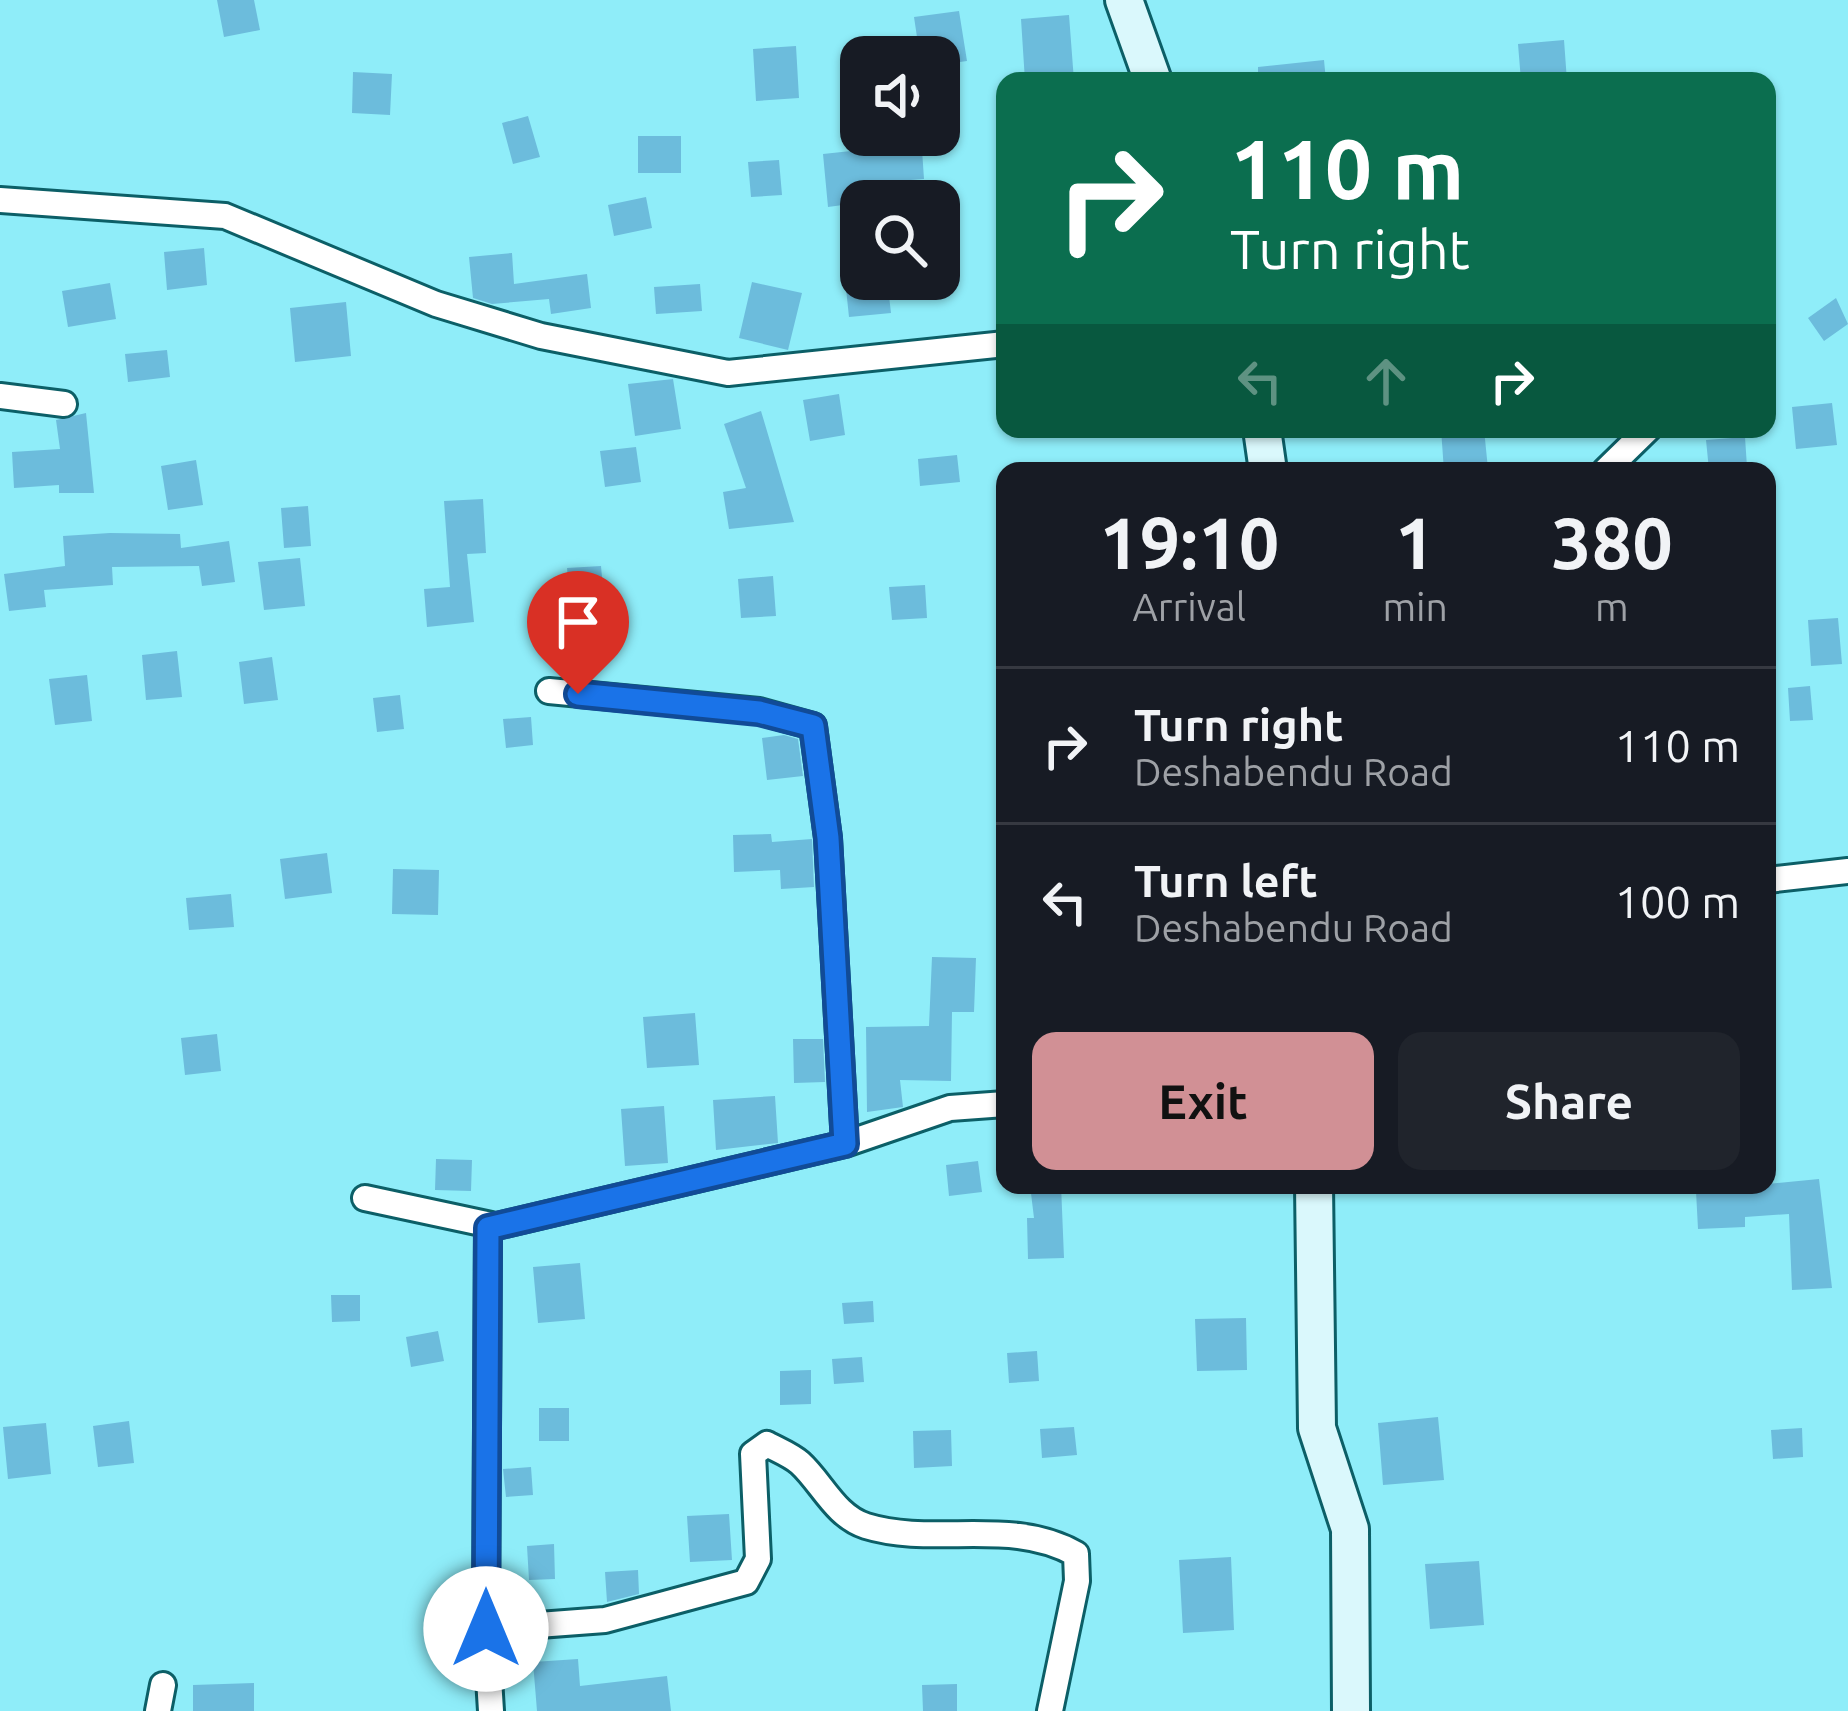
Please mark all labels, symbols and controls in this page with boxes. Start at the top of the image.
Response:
map controls [840,36,960,300]
button: sound [840,36,960,156]
icon: right [1032,120,1188,276]
text: 110 m [1230,121,1464,215]
button: search [840,180,960,300]
text: Turn right [1230,219,1470,279]
icon: left [1227,348,1293,414]
icon: ahead [1353,348,1419,414]
icon: right [1479,348,1545,414]
text: 19:10 [1099,502,1279,583]
text: 1 [1395,502,1435,583]
text: 380 [1551,502,1673,583]
pin [527,571,629,694]
text: Arrival [1132,585,1246,628]
text: min [1382,585,1448,628]
text: m [1595,585,1629,628]
icon: arrive [545,589,611,655]
text: Turn right [1134,699,1343,750]
icon: right [1032,713,1098,779]
text: 110 m [1615,720,1740,771]
text: Deshabendu Road [1134,750,1453,793]
text: Turn left [1134,855,1318,906]
icon: left [1032,869,1098,935]
text: 100 m [1615,876,1740,927]
text: Deshabendu Road [1134,906,1453,949]
button: Exit [1032,1032,1374,1170]
button: Share [1398,1032,1740,1170]
position arrow [423,1566,549,1692]

